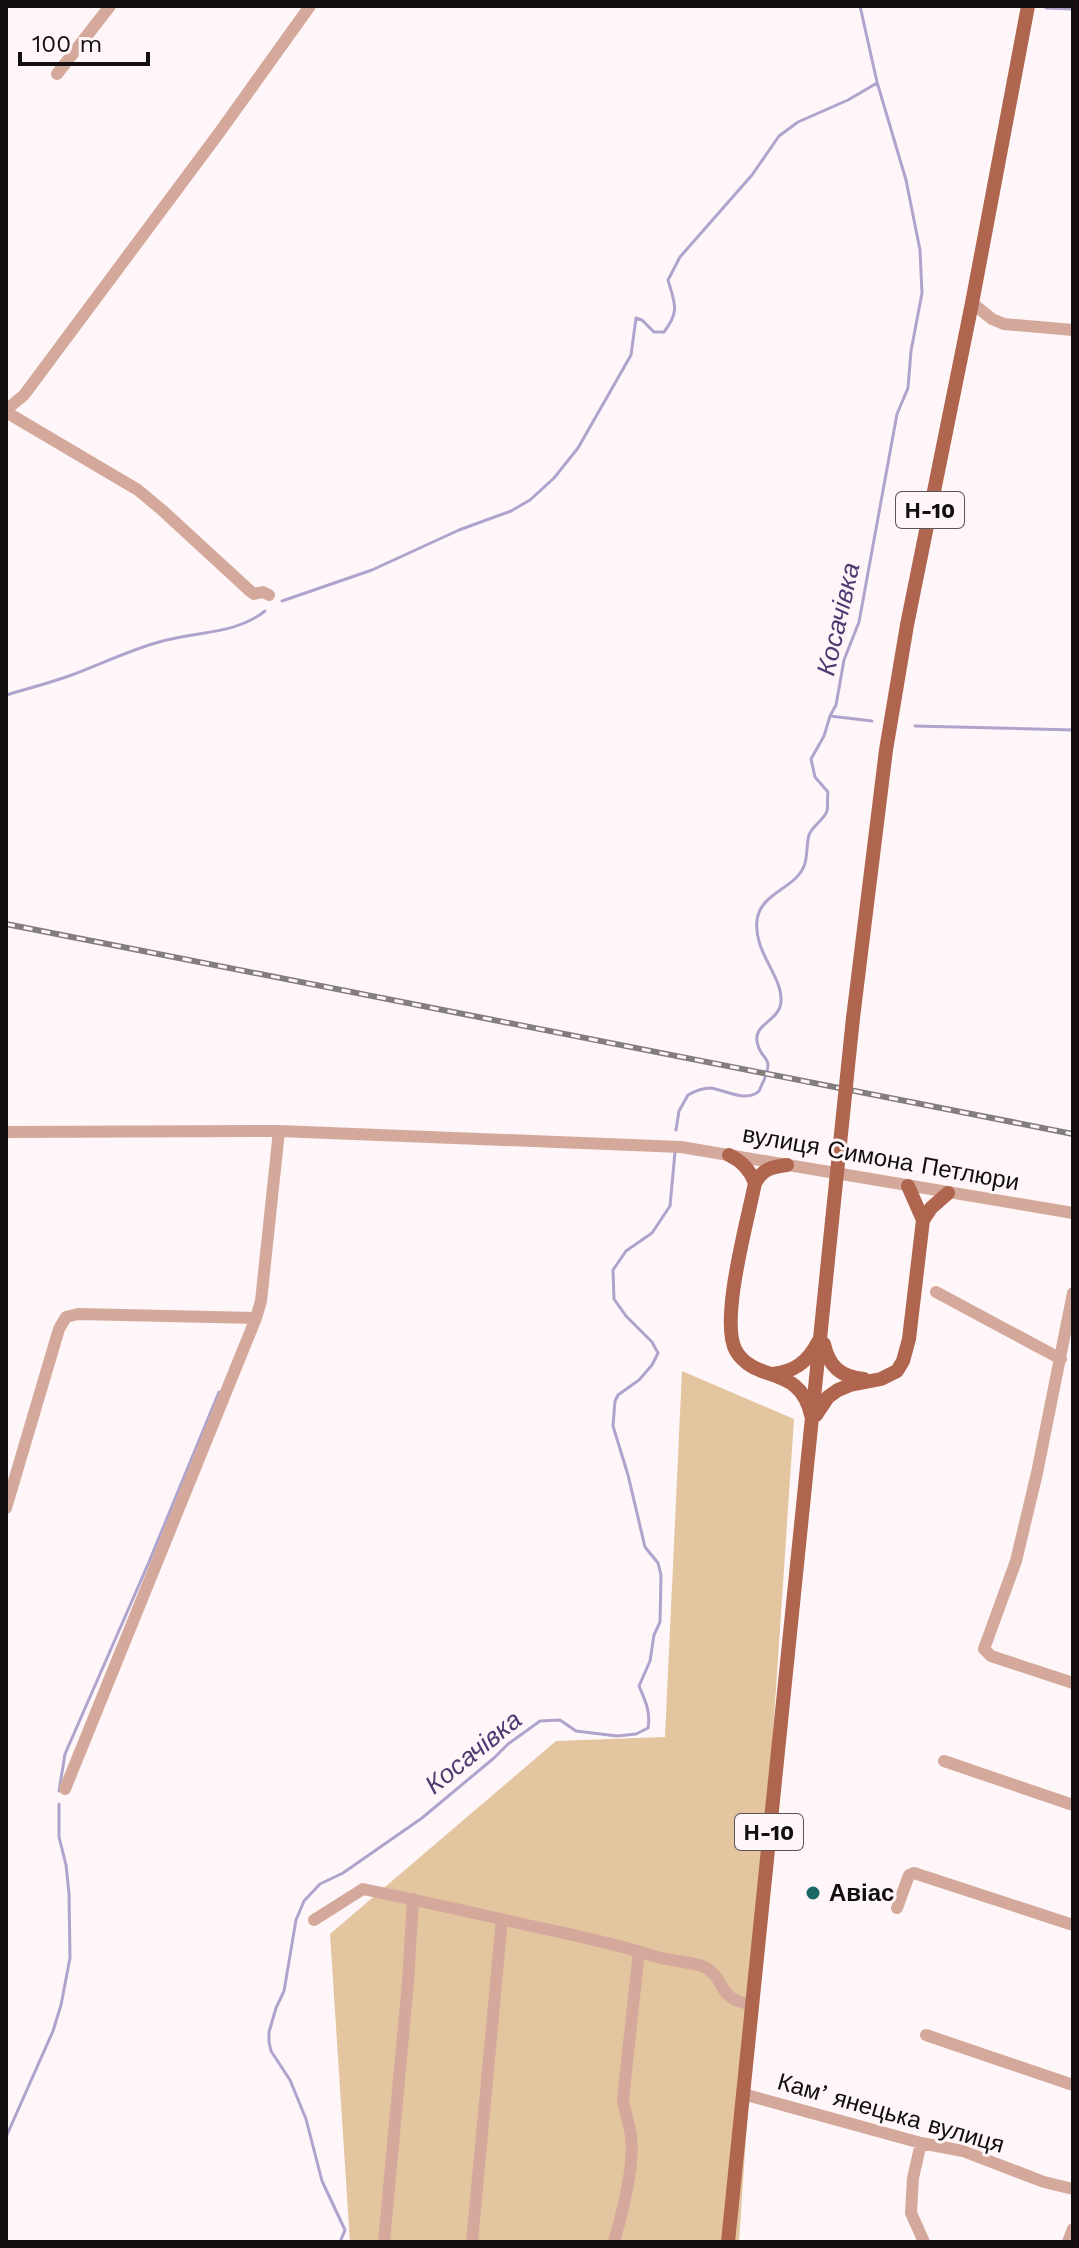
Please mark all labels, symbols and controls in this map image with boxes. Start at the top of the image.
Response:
scale bar [20,16,148,66]
text: 100 m [32,30,102,58]
road number: Н-10 [896,492,964,528]
water label: Косачівка [810,560,866,678]
street label: вулиця Симона Петлюри [740,1120,1022,1196]
water label: Косачівка [419,1704,527,1800]
road number: Н-10 [735,1814,803,1850]
place label: Авіас [829,1879,894,1907]
marker: Авіас [804,1884,822,1902]
street label: Камʼянецька вулиця [774,2067,1008,2159]

